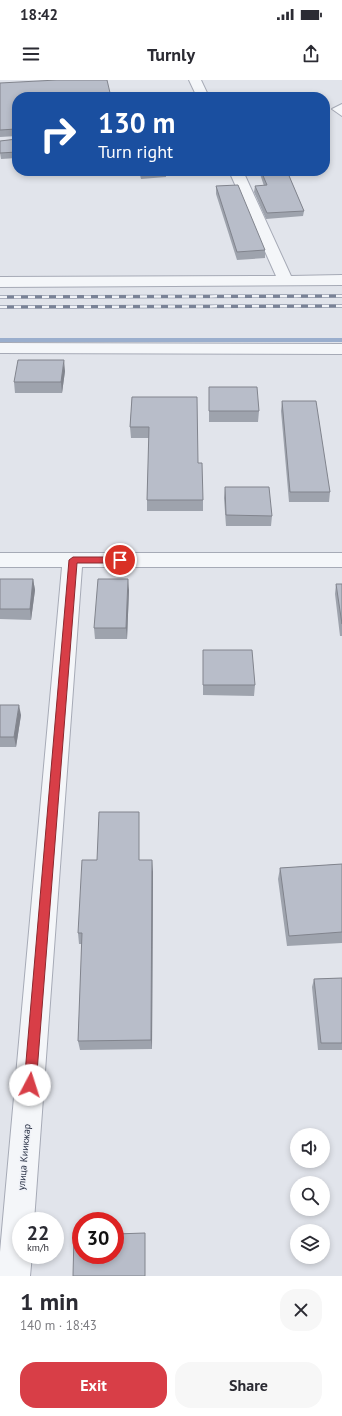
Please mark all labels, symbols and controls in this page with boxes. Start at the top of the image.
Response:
text: 18:42 [20,5,58,24]
icon: menu [20,43,42,65]
text: Turnly [147,43,195,66]
icon: share [300,43,322,65]
text: 130 m [98,104,175,141]
icon: right [32,108,84,160]
text: Turn right [98,140,173,163]
pin [103,543,137,577]
icon: arrive [109,549,131,571]
position arrow [9,1064,51,1106]
street label: улица Киикжар [15,1123,33,1191]
map controls [290,1128,330,1264]
button: sound [290,1128,330,1168]
button: search [290,1176,330,1216]
speed limit sign: 30 [72,1212,124,1264]
text: 22 [27,1220,49,1246]
button: layers [290,1224,330,1264]
text: km/h [27,1241,49,1254]
text: 1 min [20,1286,79,1317]
button: close [280,1289,322,1331]
text: 140 m · 18:43 [20,1317,97,1334]
button: Exit [20,1362,167,1408]
button: Share [175,1362,322,1408]

